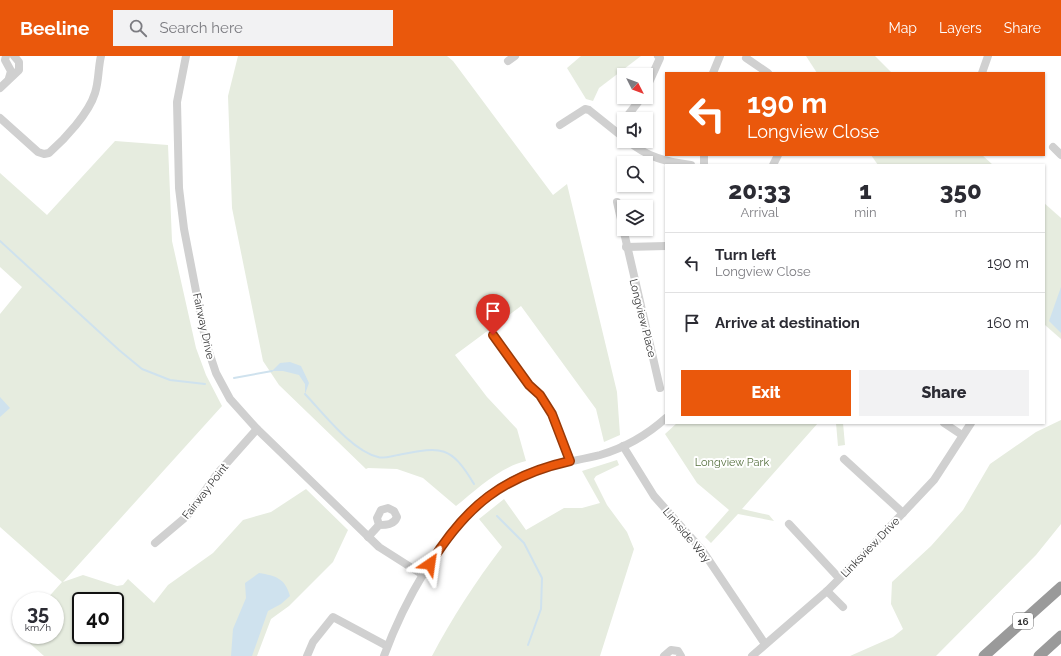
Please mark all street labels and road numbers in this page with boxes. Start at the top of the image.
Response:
street label: Longview Place [626,278,659,359]
street label: Fairway Drive [190,292,217,361]
street label: Fairway Point [180,461,231,522]
street label: Linkside Way [660,505,713,565]
street label: Linksview Drive [838,514,903,580]
road number: 16 [1013,613,1033,629]

